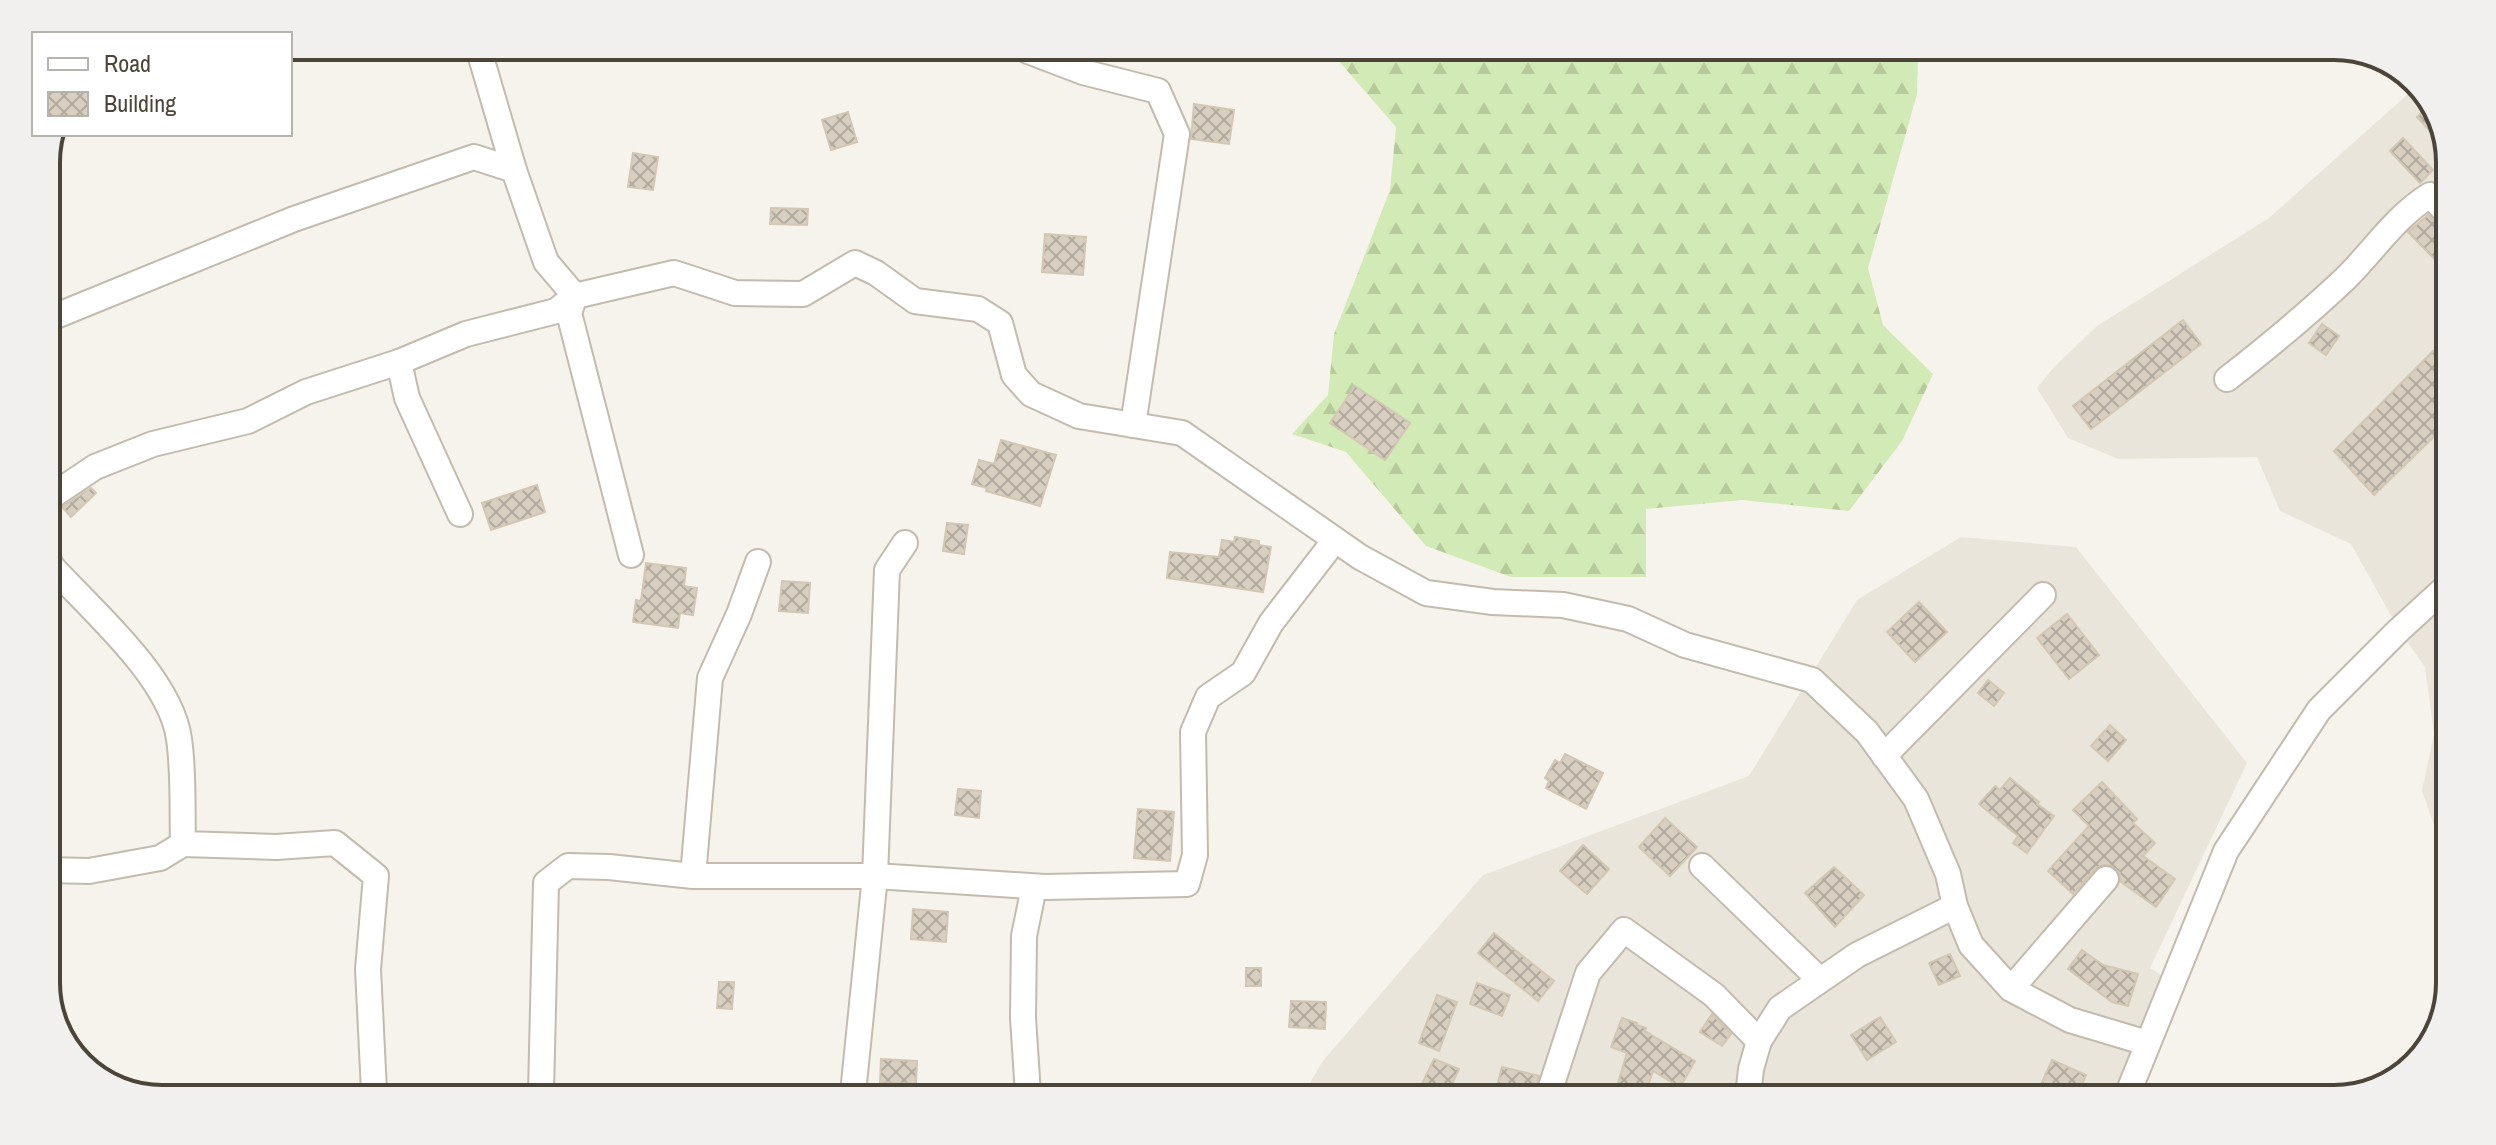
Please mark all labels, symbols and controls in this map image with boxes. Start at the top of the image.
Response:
legend [32,32,292,136]
text: Road [104,47,151,79]
text: Building [104,87,176,119]

